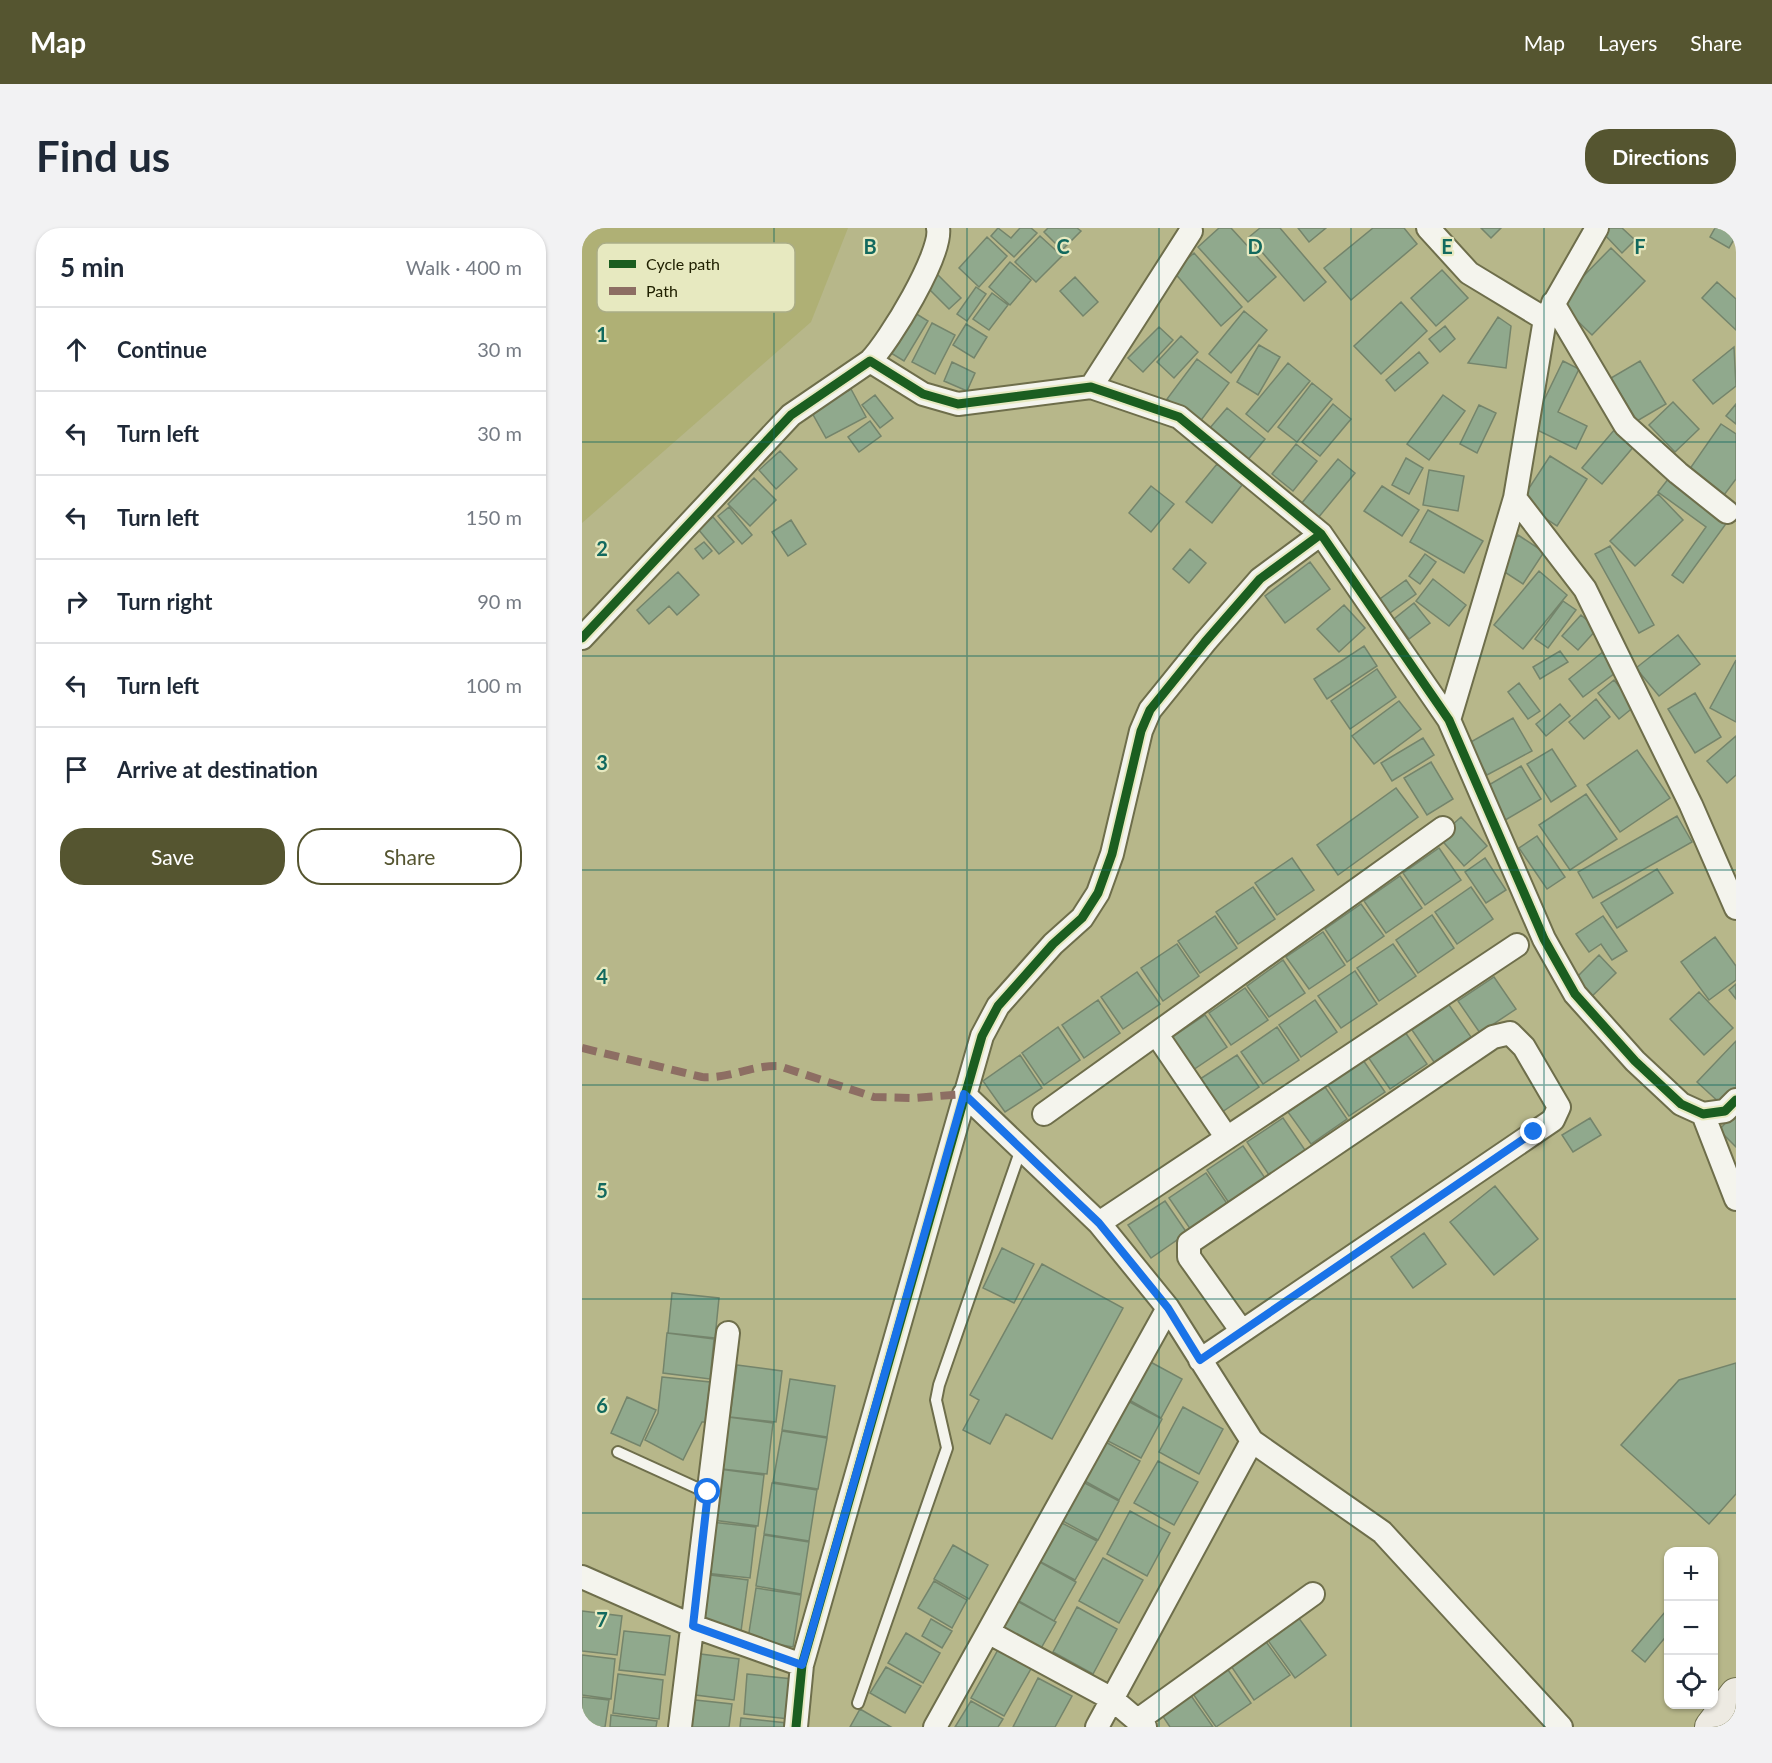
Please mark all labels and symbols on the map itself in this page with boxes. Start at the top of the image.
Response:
text: B [863,234,877,258]
text: C [1056,234,1070,258]
text: D [1247,234,1263,258]
text: E [1441,234,1453,258]
text: F [1634,234,1646,258]
legend [597,243,795,312]
text: Cycle path [646,254,720,273]
text: Path [646,281,678,300]
text: 1 [596,322,608,346]
text: 2 [596,536,608,560]
text: 3 [596,750,608,774]
text: 4 [596,964,608,988]
route end [1520,1118,1546,1144]
text: 5 [596,1178,608,1202]
text: 6 [596,1393,608,1417]
route start [694,1478,720,1504]
text: 7 [596,1607,608,1631]

